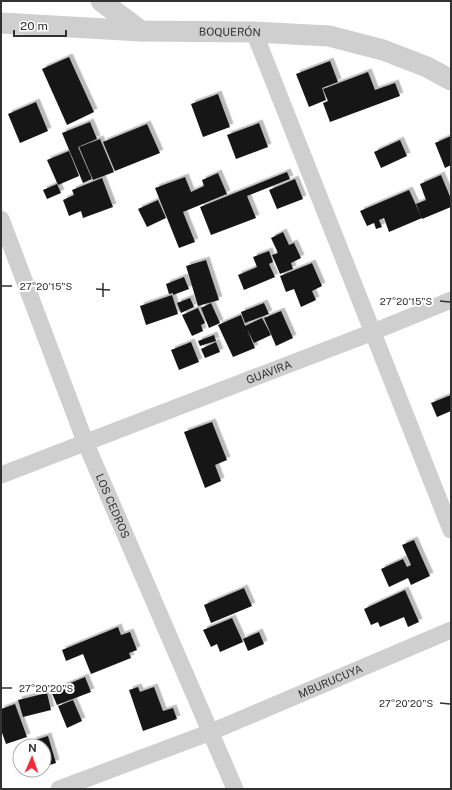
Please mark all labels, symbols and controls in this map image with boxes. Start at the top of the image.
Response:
scale bar [14,12,66,38]
text: 20 m [20,19,48,33]
street label: BOQUERÓN [199,25,261,38]
text: 27°20'15"S [20,280,73,292]
text: 27°20'15"S [380,295,433,307]
street label: GUAVIRA [244,358,294,386]
street label: LOS CEDROS [94,472,132,540]
street label: MBURUCUYA [296,662,364,700]
text: 27°20'20"S [19,682,73,694]
text: 27°20'20"S [379,697,433,709]
north arrow [12,738,52,778]
text: N [28,742,37,754]

